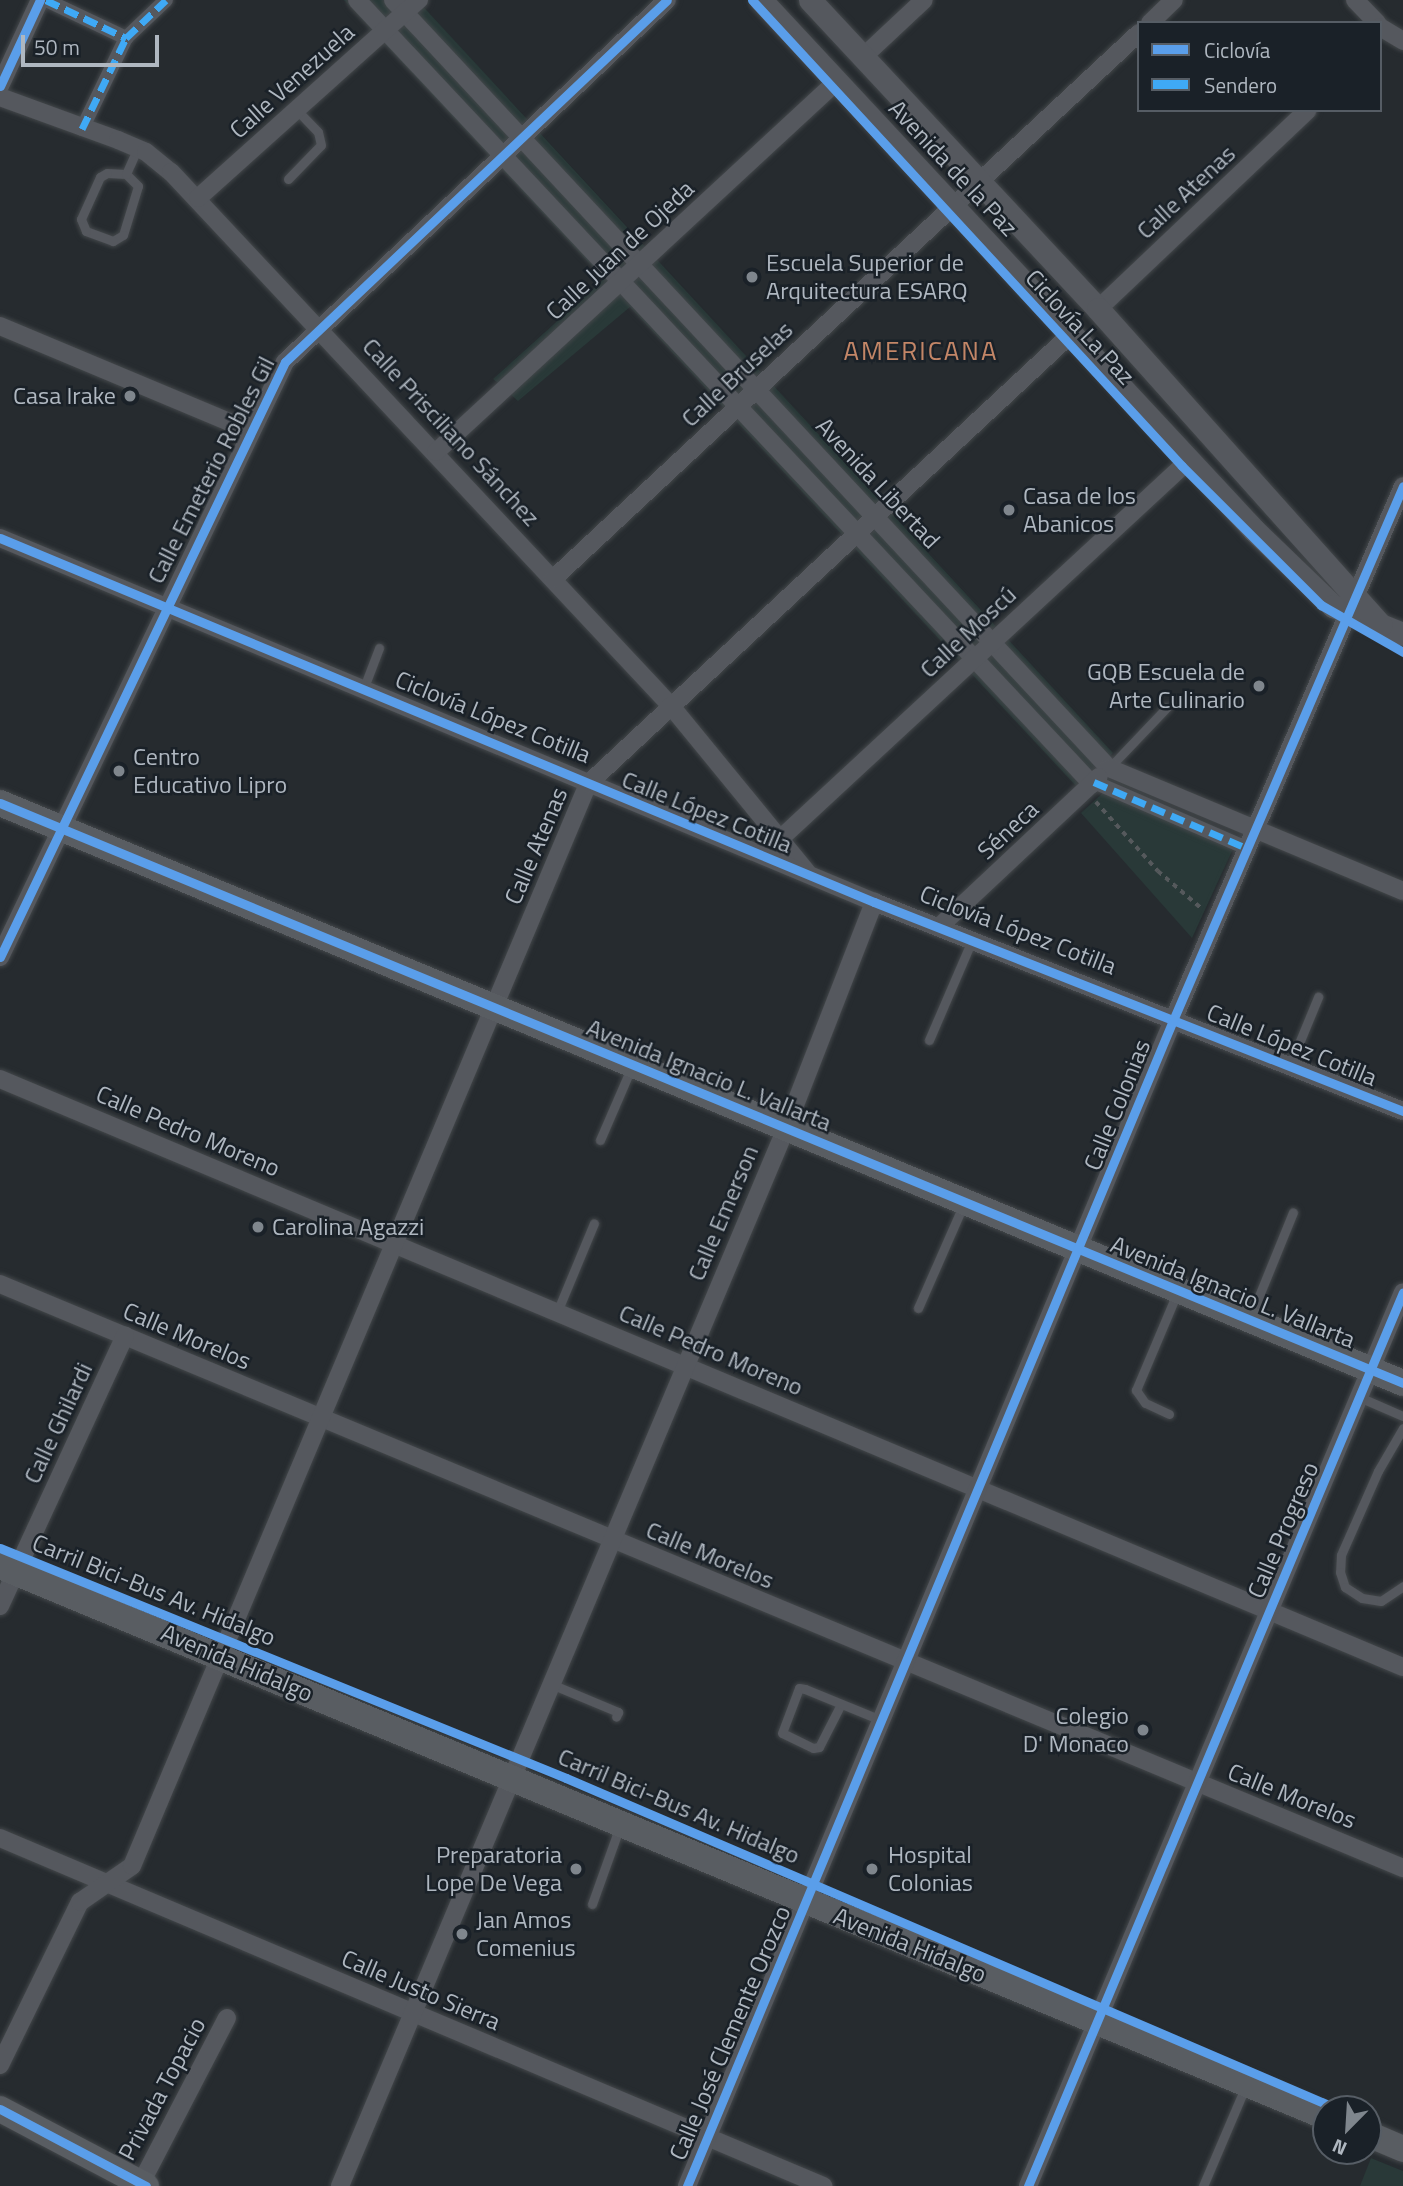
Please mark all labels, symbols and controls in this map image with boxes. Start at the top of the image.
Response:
street label: Calle Venezuela [224,18,360,144]
scale bar [24,21,163,65]
legend [1137,21,1382,112]
text: 50 m [34,31,80,63]
text: Ciclovía [1204,34,1270,66]
text: Sendero [1204,69,1277,101]
street label: Avenida de la Paz [883,94,1023,242]
street label: Calle Atenas [1131,139,1241,245]
street label: Calle Juan de Ojeda [540,174,700,326]
place label: Escuela Superior de Arquitectura ESARQ [766,249,968,305]
street label: Ciclovía La Paz [1019,264,1141,390]
marker: Escuela Superior de Arquitectura ESARQ [744,269,760,285]
street label: Calle Bruselas [675,315,799,433]
street label: Calle Prisciliano Sánchez [357,332,545,532]
district label: AMERICANA [845,335,997,367]
street label: Calle Emeterio Robles Gil [141,352,281,588]
place label: Casa Irake [13,382,116,410]
marker: Casa Irake [122,388,138,404]
street label: Avenida Libertad [810,412,946,554]
place label: Casa de los Abanicos [1023,482,1136,538]
marker: Casa de los Abanicos [1001,502,1017,518]
street label: Calle Moscú [914,580,1022,684]
place label: GQB Escuela de Arte Culinario [1087,658,1245,714]
street label: Ciclovía López Cotilla [391,665,595,769]
marker: GQB Escuela de Arte Culinario [1251,678,1267,694]
place label: Centro Educativo Lipro [133,743,287,799]
marker: Centro Educativo Lipro [111,763,127,779]
street label: Calle López Cotilla [618,765,796,859]
street label: Calle Atenas [498,783,574,909]
street label: Séneca [972,795,1044,865]
street label: Ciclovía López Cotilla [916,879,1120,981]
street label: Calle López Cotilla [1203,998,1381,1092]
street label: Avenida Ignacio L. Vallarta [583,1013,835,1137]
street label: Calle Colonias [1078,1035,1156,1175]
street label: Calle Pedro Moreno [92,1079,284,1183]
street label: Calle Emerson [682,1141,764,1285]
place label: Carolina Agazzi [272,1213,424,1241]
marker: Carolina Agazzi [250,1219,266,1235]
street label: Avenida Ignacio L. Vallarta [1107,1230,1359,1354]
street label: Calle Morelos [119,1296,255,1376]
street label: Calle Pedro Moreno [615,1298,807,1402]
street label: Calle Ghilardi [17,1358,99,1488]
street label: Calle Progreso [1241,1458,1325,1602]
street label: Calle Morelos [642,1515,778,1595]
street label: Carril Bici-Bus Av. Hidalgo [28,1528,280,1652]
street label: Avenida Hidalgo [157,1618,317,1708]
place label: Colegio D' Monaco [1023,1702,1129,1758]
marker: Colegio D' Monaco [1135,1722,1151,1738]
street label: Carril Bici-Bus Av. Hidalgo [554,1742,804,1870]
street label: Calle Morelos [1224,1757,1360,1835]
place label: Preparatoria Lope De Vega [425,1841,562,1897]
place label: Hospital Colonias [888,1841,973,1897]
marker: Hospital Colonias [862,1859,882,1879]
marker: Preparatoria Lope De Vega [568,1861,584,1877]
street label: Calle José Clemente Orozco [663,1901,797,2165]
street label: Avenida Hidalgo [829,1901,991,1989]
place label: Jan Amos Comenius [476,1906,576,1962]
marker: Jan Amos Comenius [454,1926,470,1942]
street label: Calle Justo Sierra [337,1944,505,2036]
street label: Privada Topacio [112,2013,212,2165]
north arrow [1312,2095,1382,2165]
text: N [1327,2132,1351,2164]

